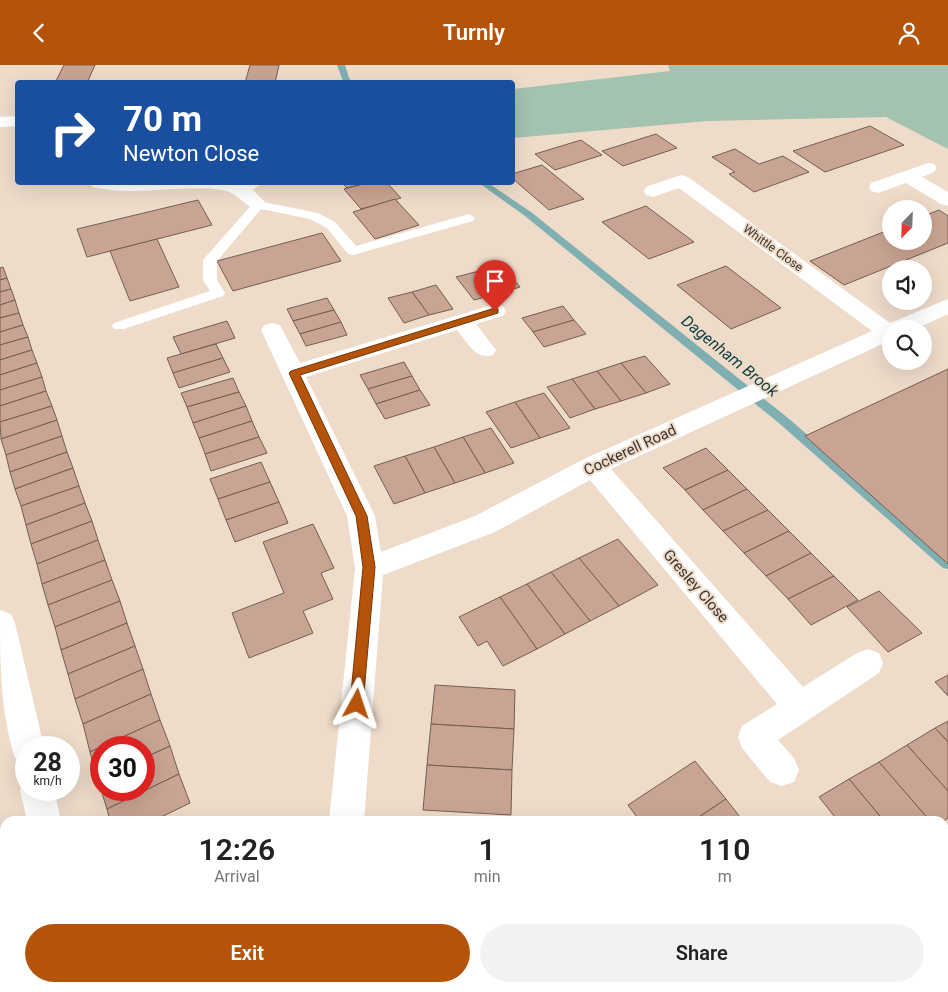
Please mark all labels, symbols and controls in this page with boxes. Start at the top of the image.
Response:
icon: back [25,19,53,47]
icon: person [895,19,923,47]
text: Turnly [443,20,505,45]
text: 70 m [123,99,202,140]
icon: right [40,100,105,165]
text: Newton Close [123,141,259,166]
north arrow [882,200,932,250]
map controls [882,200,932,370]
street label: Whittle Close [740,222,806,274]
pin [474,260,516,311]
button: sound [882,260,932,310]
icon: arrive [481,267,509,295]
water label: Dagenham Brook [678,311,783,402]
button: search [882,320,932,370]
street label: Cockerell Road [581,421,679,479]
street label: Gresley Close [659,546,733,626]
position arrow [330,677,382,729]
speed limit sign: 30 [90,736,155,801]
text: 28 [33,748,62,777]
text: km/h [33,774,62,788]
text: 12:26 [199,832,275,867]
text: 1 [479,832,496,867]
text: 110 [699,832,750,867]
text: Arrival [214,867,260,886]
text: min [474,867,501,886]
text: m [718,867,732,886]
button: Exit [25,924,470,982]
button: Share [480,924,924,982]

